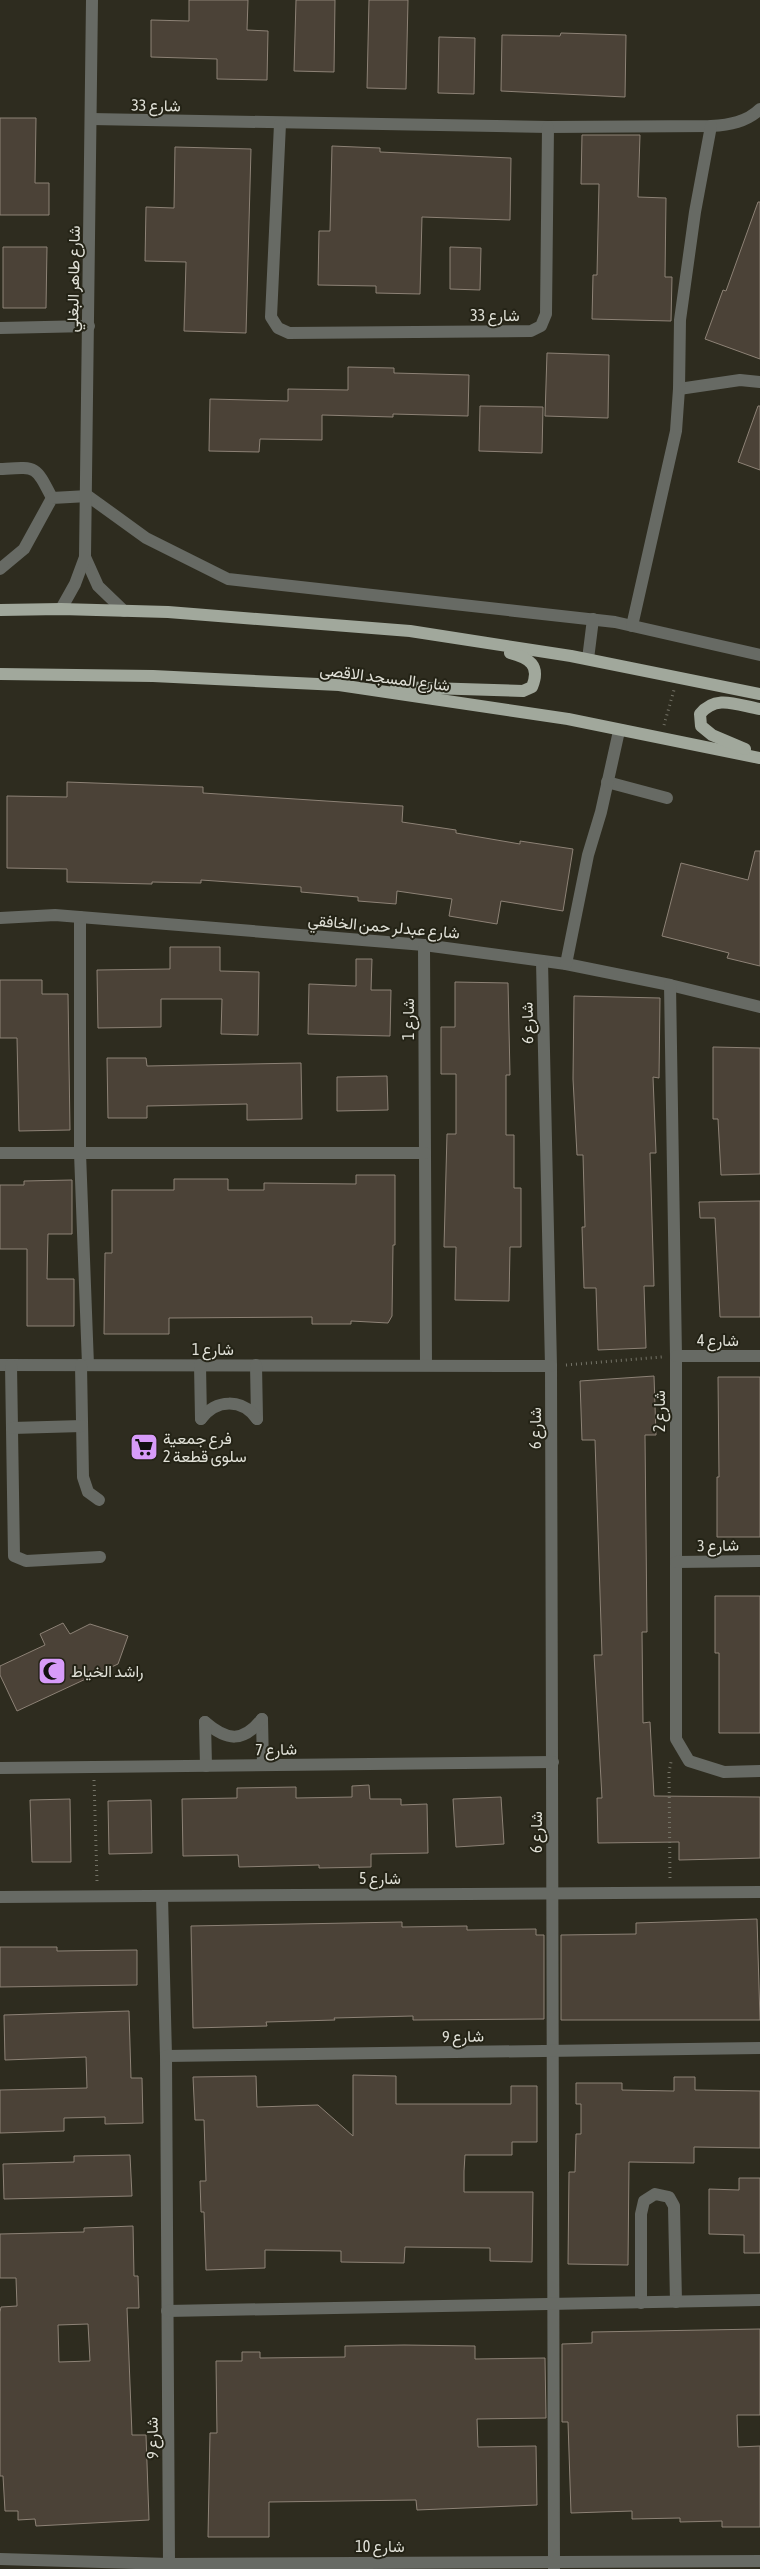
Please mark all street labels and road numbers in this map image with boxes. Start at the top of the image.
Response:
street label: شارع 33 [131,96,181,117]
street label: شارع طاهر البغلي [63,225,88,333]
street label: شارع 33 [470,306,520,327]
street label: شارع المسجد الاقصى [318,660,451,697]
street label: شارع عبدلر حمن الخافقي [307,910,461,947]
street label: شارع 1 [399,998,420,1040]
street label: شارع 6 [518,1002,539,1044]
street label: شارع 4 [697,1331,739,1352]
street label: شارع 1 [192,1340,234,1361]
street label: شارع 2 [650,1390,671,1432]
street label: شارع 6 [526,1407,547,1449]
street label: شارع 3 [697,1536,739,1557]
street label: شارع 7 [255,1740,297,1761]
street label: شارع 6 [527,1811,548,1853]
street label: شارع 5 [359,1869,401,1890]
street label: شارع 9 [442,2027,484,2048]
street label: شارع 9 [143,2417,164,2459]
street label: شارع 10 [355,2537,405,2558]

